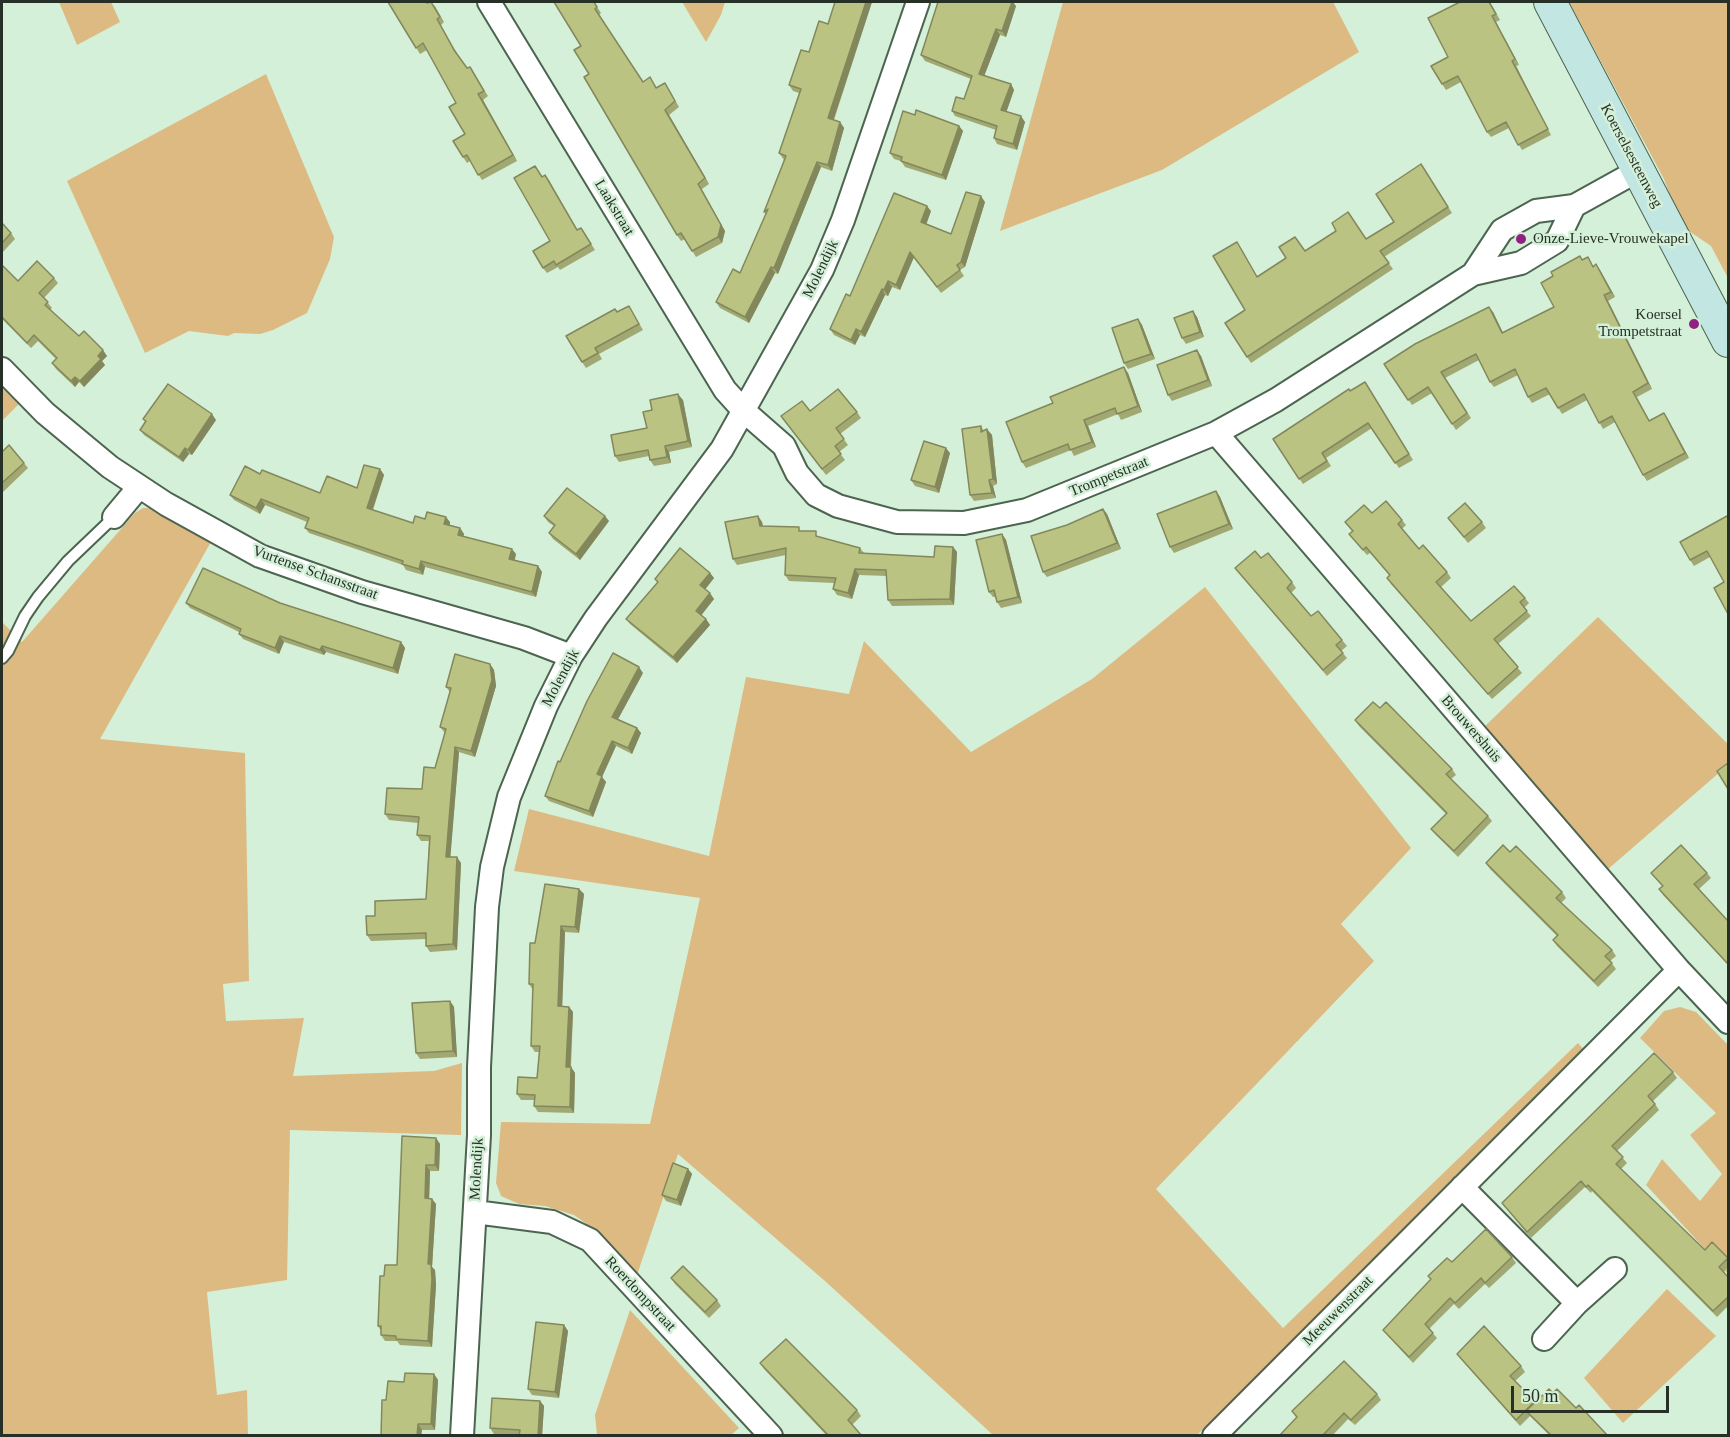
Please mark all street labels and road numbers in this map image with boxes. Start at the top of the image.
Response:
street label: Koerselsesteenweg [1596,101,1666,211]
street label: Laakstraat [590,177,638,239]
street label: Molendijk [799,237,843,301]
street label: Trompetstraat [1067,453,1151,501]
street label: Vurtense Schansstraat [250,542,380,604]
street label: Molendijk [538,646,584,710]
street label: Brouwershuis [1437,692,1505,766]
street label: Molendijk [466,1137,488,1201]
street label: Roerdompstraat [601,1253,679,1335]
street label: Meeuwenstraat [1299,1272,1377,1350]

